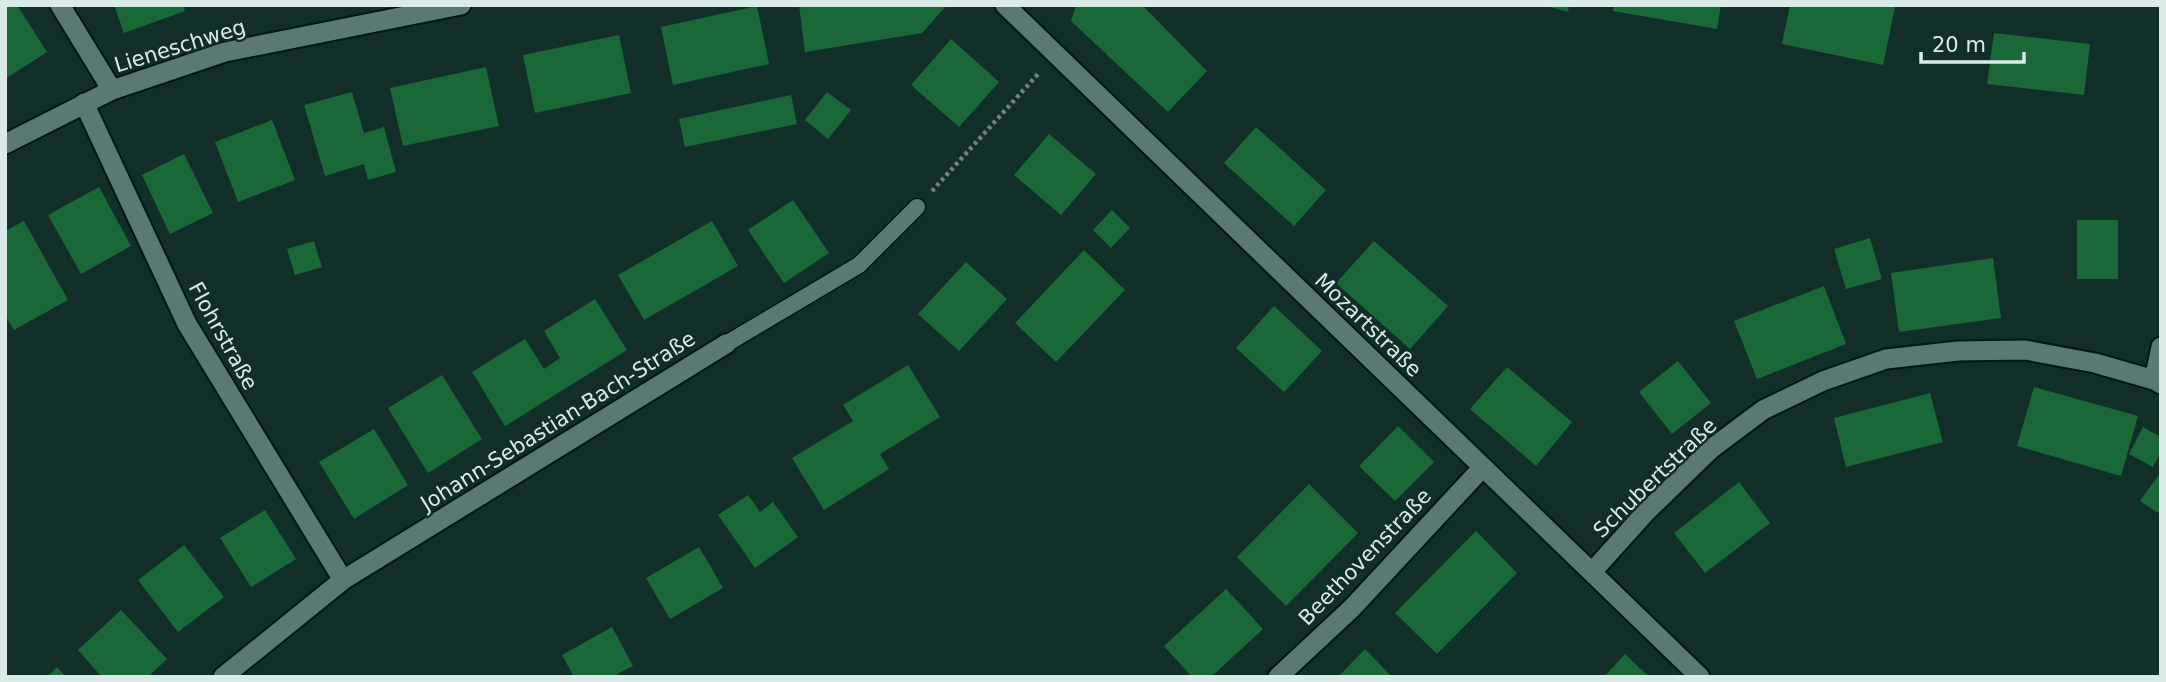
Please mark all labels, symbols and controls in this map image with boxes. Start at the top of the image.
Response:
street label: Lieneschweg [112,15,248,77]
scale bar [1921,21,2024,65]
text: 20 m [1932,33,1986,57]
street label: Mozartstraße [1310,268,1426,382]
street label: Flohrstraße [184,278,262,394]
street label: Johann-Sebastian-Bach-Straße [415,326,700,517]
street label: Schubertstraße [1589,413,1721,543]
street label: Beethovenstraße [1294,484,1436,630]

